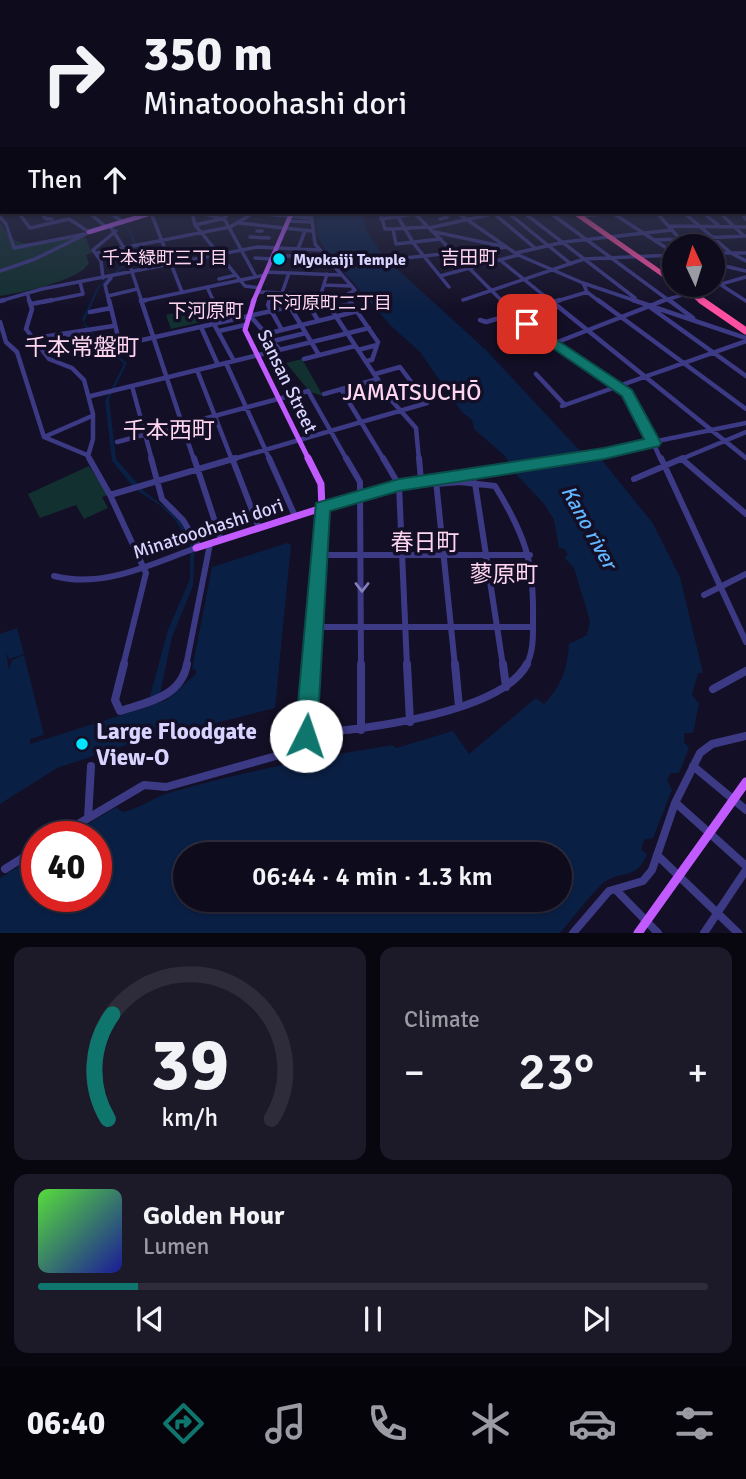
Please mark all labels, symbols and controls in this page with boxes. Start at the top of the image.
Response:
text: 350 m [143,24,273,84]
icon: right [28,28,119,119]
text: Minatooohashi dori [143,84,407,123]
icon: ahead [96,161,134,199]
text: Then [28,164,82,196]
north arrow [662,234,724,298]
map controls [662,234,725,297]
district label: 吉田町 [440,246,498,270]
district label: 千本緑町三丁目 [102,247,228,269]
place label: Myokaiji Temple [293,250,406,270]
marker: Myokaiji Temple [271,251,287,267]
district label: 下河原町二丁目 [266,292,392,314]
pin [497,294,557,354]
district label: 下河原町 [168,299,244,323]
icon: arrive [508,305,546,343]
street label: Sansan Street [252,326,323,438]
district label: 千本常盤町 [25,333,140,362]
district label: JAMATSUCHŌ [342,378,482,407]
district label: 千本西町 [123,416,215,445]
water label: Kano river [556,481,624,576]
street label: Minatooohashi dori [130,493,287,565]
district label: 春日町 [391,528,460,557]
district label: 蓼原町 [470,560,539,589]
one-way arrow [354,582,370,593]
position arrow [269,699,343,773]
place label: Large Floodgate View-O [96,717,257,772]
marker: Large Floodgate View-O [74,736,90,752]
speed limit sign: 40 [21,821,112,912]
text: 06:44 · 4 min · 1.3 km [252,861,493,893]
text: Climate [404,1005,480,1034]
text: 39 [151,1022,229,1111]
text: 23° [518,1040,594,1104]
text: − [404,1049,425,1096]
text: + [687,1049,708,1096]
text: km/h [162,1102,218,1133]
text: Golden Hour [143,1200,284,1232]
text: Lumen [143,1232,209,1261]
icon: previous [131,1300,169,1338]
icon: pause [354,1300,392,1338]
icon: next [577,1300,615,1338]
icon: directions [159,1399,208,1448]
icon: music [261,1399,310,1448]
icon: phone [363,1399,412,1448]
icon: climate [466,1399,515,1448]
icon: car [568,1399,617,1448]
icon: filters [670,1399,719,1448]
text: 06:40 [27,1404,105,1443]

